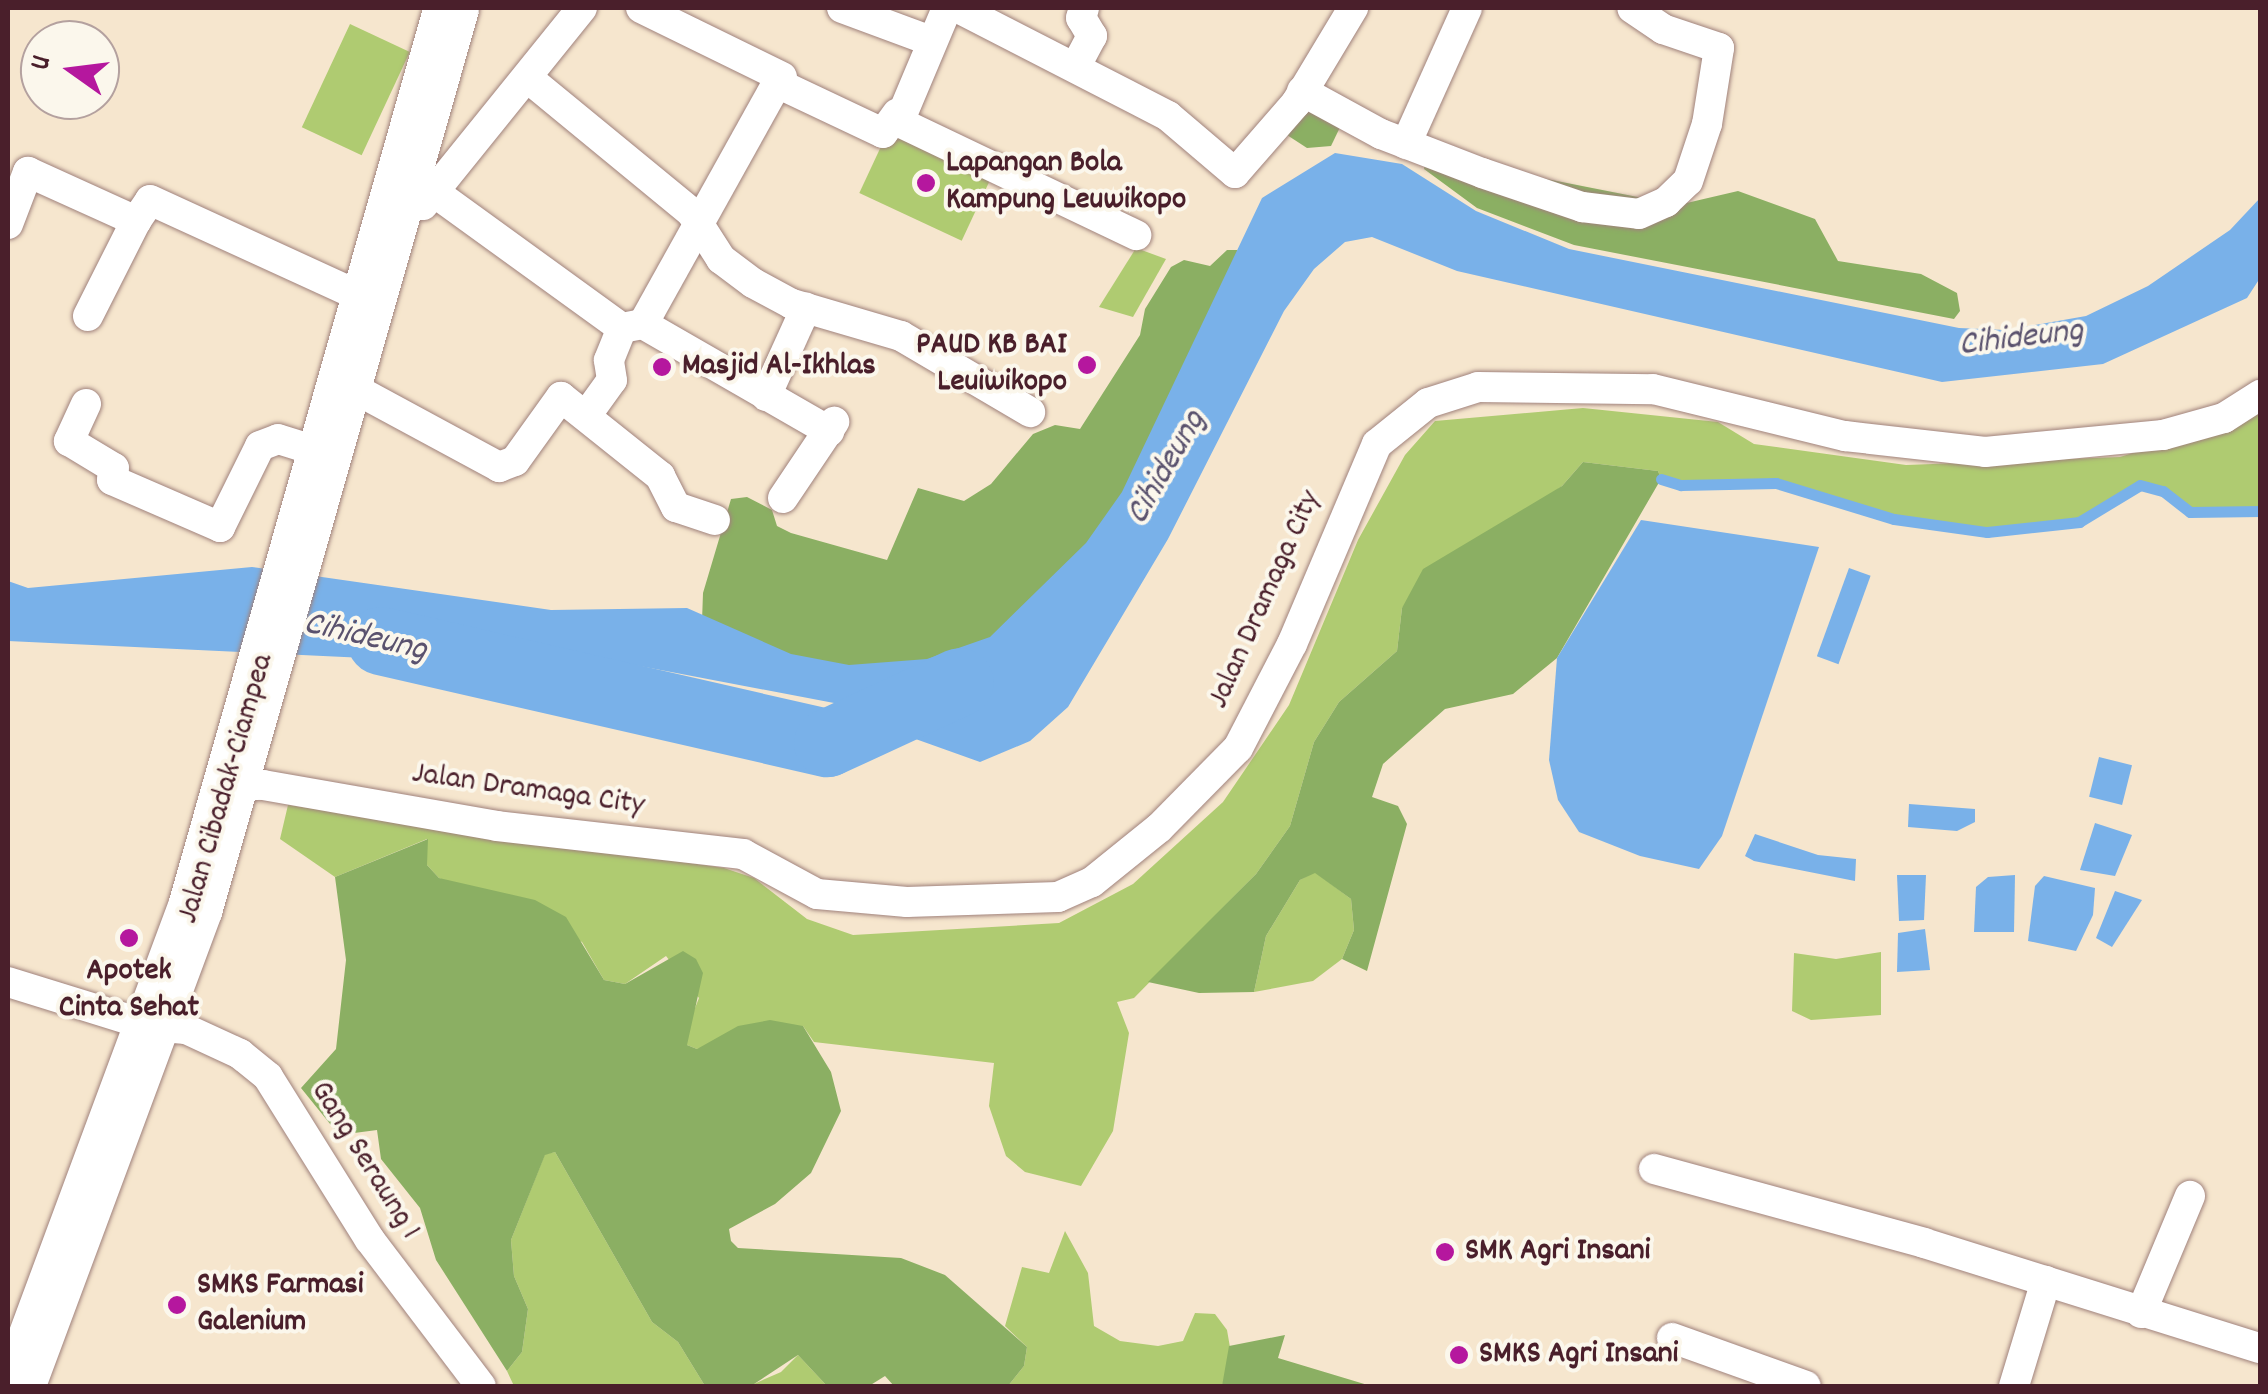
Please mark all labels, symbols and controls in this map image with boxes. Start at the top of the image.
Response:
north arrow [20,20,120,120]
text: U [22,52,64,75]
place label: Lapangan Bola Kampung Leuwikopo [946,146,1186,221]
marker: Lapangan Bola Kampung Leuwikopo [915,172,937,194]
water label: Cihideung [1957,311,2085,367]
place label: PAUD KB BAI Leuiwikopo [916,328,1067,403]
place label: Masjid Al-Ikhlas [682,348,876,386]
marker: PAUD KB BAI Leuiwikopo [1076,354,1098,376]
marker: Masjid Al-Ikhlas [651,356,673,378]
water label: Cihideung [1118,404,1216,532]
street label: Jalan Dramaga City [1201,485,1331,715]
water label: Cihideung [300,604,430,672]
street label: Jalan Cibadak-Ciampea [170,650,284,928]
street label: Jalan Dramaga City [409,756,647,826]
marker: Apotek Cinta Sehat [118,927,140,949]
place label: Apotek Cinta Sehat [59,954,199,1029]
street label: Gang Seraung 1 [300,1075,428,1247]
place label: SMK Agri Insani [1465,1233,1650,1271]
marker: SMK Agri Insani [1434,1241,1456,1263]
place label: SMKS Farmasi Galenium [197,1268,364,1343]
marker: SMKS Farmasi Galenium [166,1294,188,1316]
place label: SMKS Agri Insani [1479,1336,1678,1374]
marker: SMKS Agri Insani [1448,1344,1470,1366]

